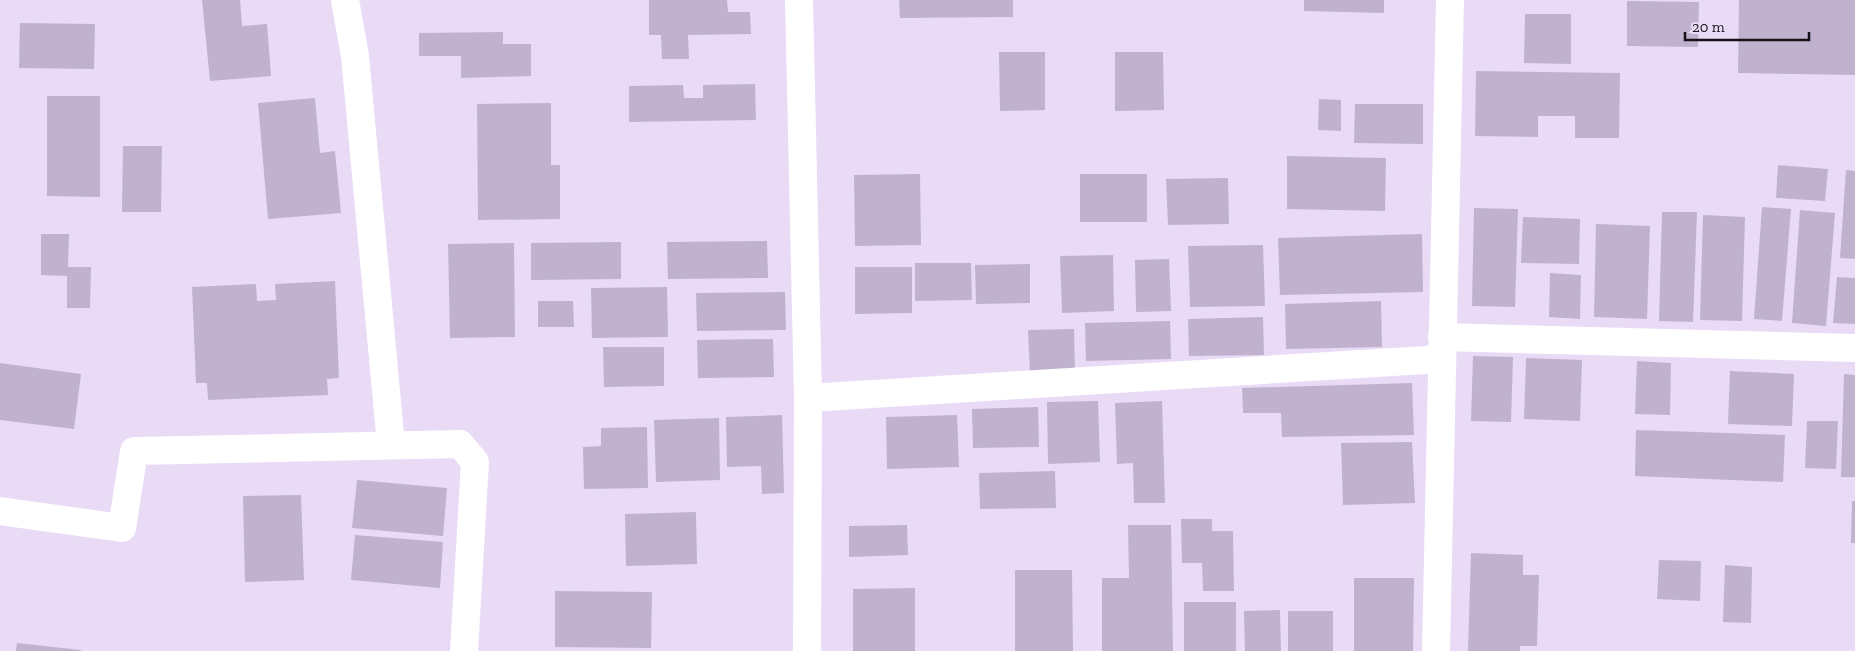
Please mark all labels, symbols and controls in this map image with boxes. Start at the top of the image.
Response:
scale bar [1685,10,1809,42]
text: 20 m [1692,18,1725,36]

